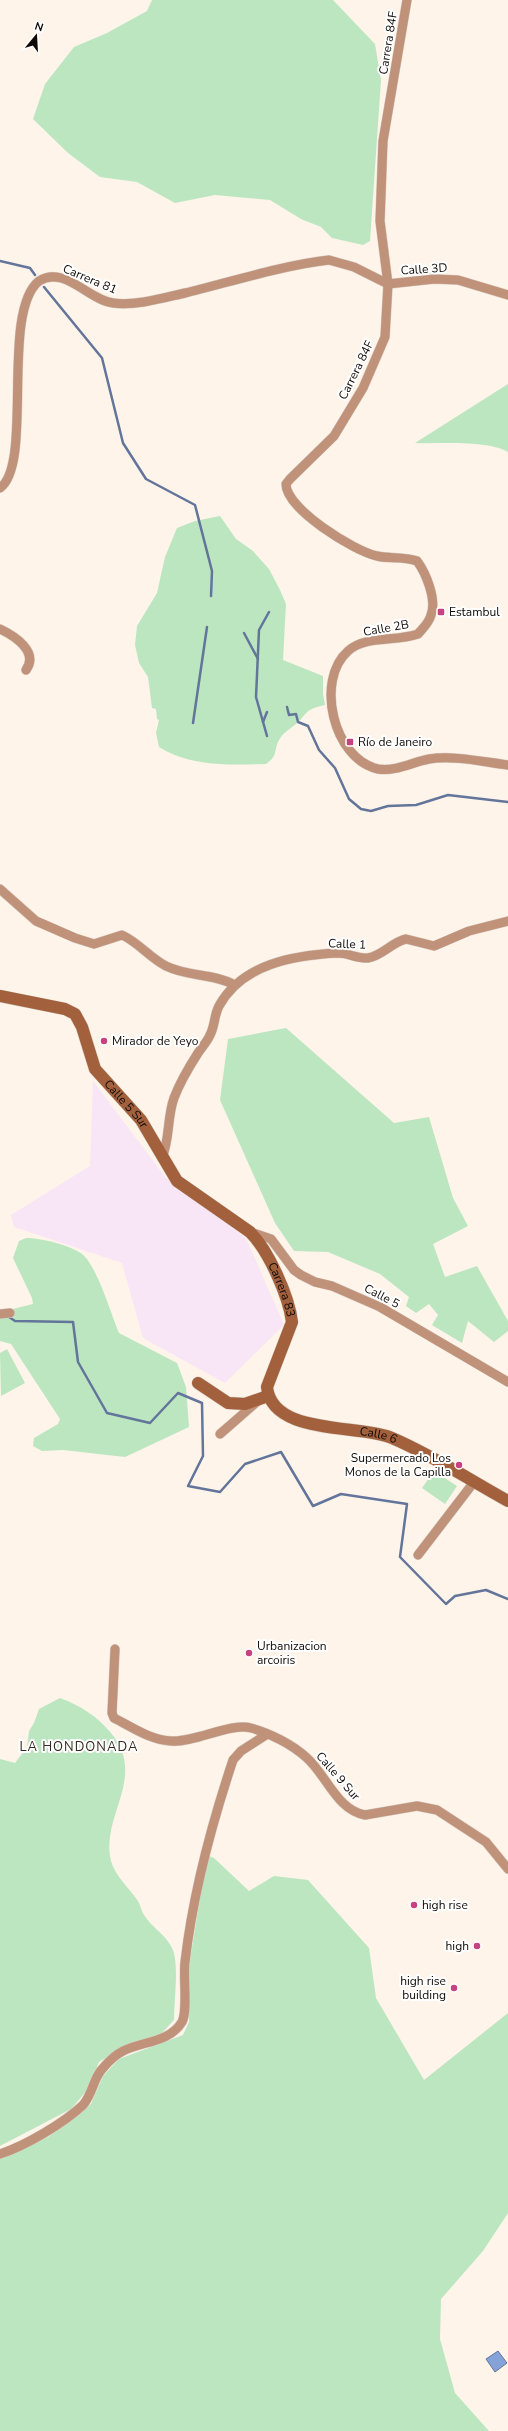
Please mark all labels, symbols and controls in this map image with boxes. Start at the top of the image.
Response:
street label: Carrera 84F [375,10,401,76]
north arrow [16,16,56,56]
text: N [33,19,45,35]
street label: Calle 3D [400,259,448,279]
street label: Carrera 81 [61,260,119,298]
street label: Carrera 84F [335,337,377,402]
place label: Estambul [449,604,500,620]
marker: Estambul [436,607,446,617]
street label: Calle 2B [362,616,410,640]
place label: Río de Janeiro [358,734,432,750]
marker: Río de Janeiro [345,737,355,747]
street label: Calle 1 [328,935,366,953]
place label: Mirador de Yeyo [112,1033,199,1049]
marker: Mirador de Yeyo [99,1036,109,1046]
street label: Calle 5 Sur [100,1076,152,1131]
street label: Carrera 83 [264,1259,299,1318]
street label: Calle 5 [361,1280,403,1312]
street label: Calle 6 [359,1423,400,1447]
place label: Supermercado Los Monos de la Capilla [345,1450,451,1480]
marker: Supermercado Los Monos de la Capilla [454,1460,464,1470]
place label: Urbanizacion arcoiris [257,1638,327,1668]
marker: Urbanizacion arcoiris [244,1648,254,1658]
district label: LA HONDONADA [20,1738,138,1756]
street label: Calle 9 Sur [312,1748,364,1804]
place label: high rise [422,1897,468,1913]
marker: high rise [409,1900,419,1910]
place label: high [446,1938,469,1954]
marker: high [472,1941,482,1951]
place label: high rise building [400,1973,446,2003]
marker: high rise building [449,1983,459,1993]

